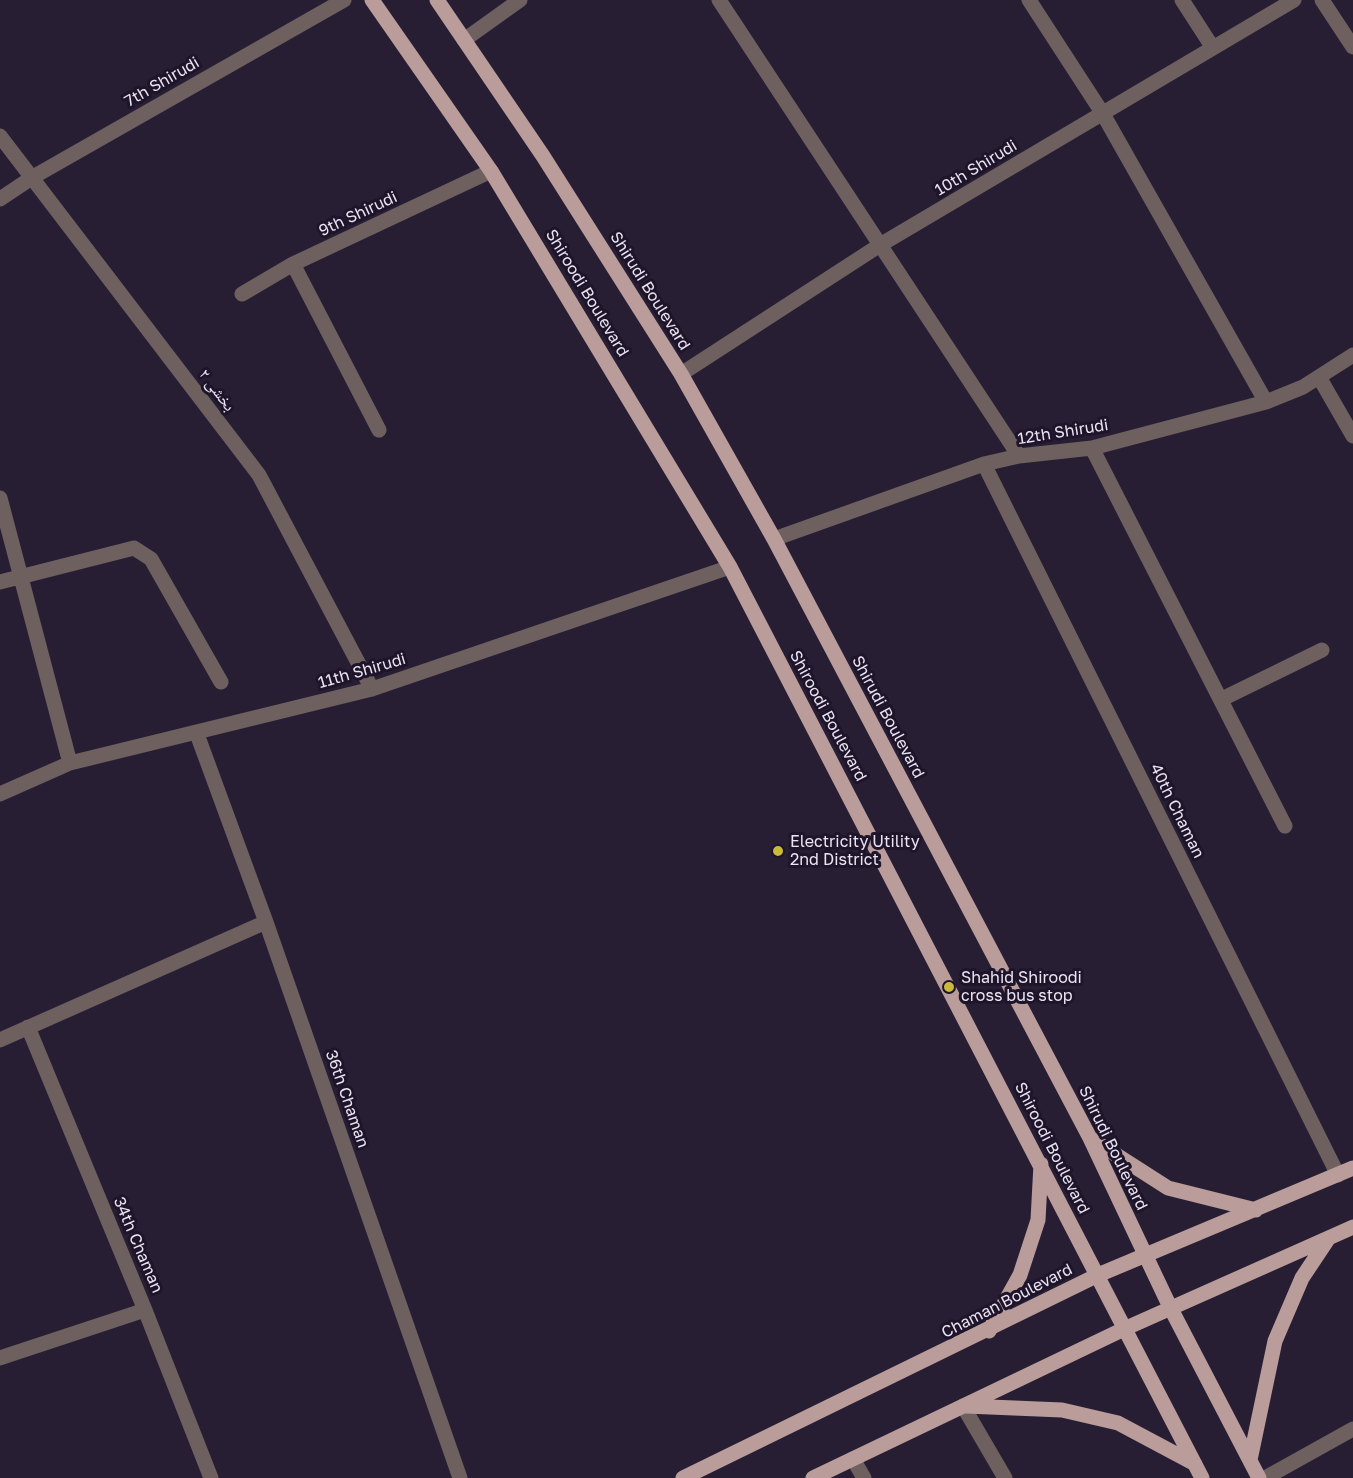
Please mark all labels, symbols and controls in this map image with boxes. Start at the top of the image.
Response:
street label: 7th Shirudi [121,53,203,111]
street label: 10th Shirudi [931,136,1021,200]
street label: 9th Shirudi [316,187,400,241]
street label: Shiroodi Boulevard [541,226,633,360]
street label: Shirudi Boulevard [606,228,694,354]
street label: بخشی ۲ [195,365,239,415]
street label: 12th Shirudi [1016,415,1110,449]
street label: Shiroodi Boulevard [785,647,871,785]
street label: 11th Shirudi [316,649,408,693]
street label: Shirudi Boulevard [848,653,928,781]
street label: 40th Chaman [1146,761,1208,861]
place label: Electricity Utility 2nd District [790,832,920,870]
marker: Electricity Utility 2nd District [771,844,785,858]
place label: Shahid Shiroodi cross bus stop [961,968,1082,1006]
marker: Shahid Shiroodi cross bus stop [942,980,956,994]
street label: 36th Chaman [321,1048,373,1150]
street label: Shiroodi Boulevard [1011,1079,1093,1217]
street label: Shirudi Boulevard [1075,1083,1151,1213]
street label: 34th Chaman [109,1194,167,1296]
street label: Chaman Boulevard [938,1260,1076,1342]

